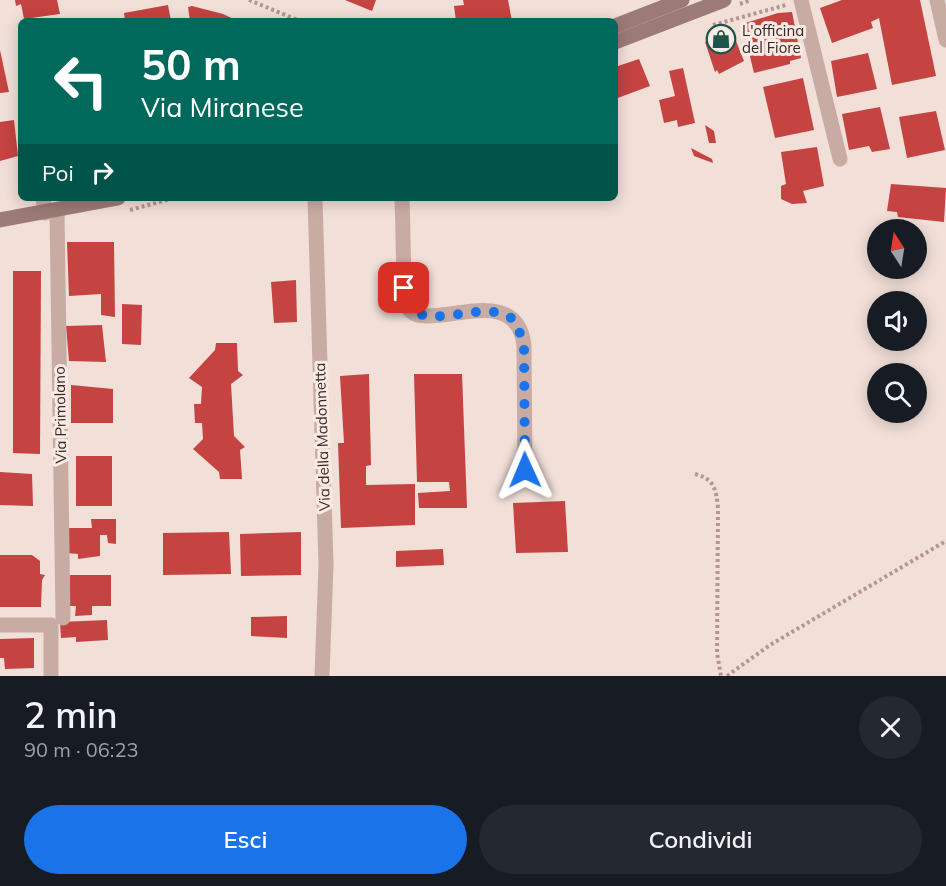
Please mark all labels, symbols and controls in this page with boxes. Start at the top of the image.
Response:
place label: L'officina del Fiore [742,21,804,57]
shop icon: L'officina del Fiore [705,23,737,55]
text: 50 m [141,38,241,91]
icon: left [42,42,120,120]
text: Via Miranese [141,90,304,124]
icon: right [86,156,119,189]
text: Poi [42,159,74,187]
north arrow [867,219,927,279]
map controls [867,219,927,423]
pin [378,262,429,313]
icon: arrive [387,271,420,304]
button: sound [867,291,927,351]
street label: Via della Madonnetta [310,362,334,512]
button: search [867,363,927,423]
street label: Via Primolano [50,366,70,464]
position arrow [493,438,557,502]
text: 2 min [24,692,118,737]
button: close [859,696,922,759]
text: 90 m · 06:23 [24,737,138,762]
button: Esci [24,805,467,874]
button: Condividi [479,805,922,874]

